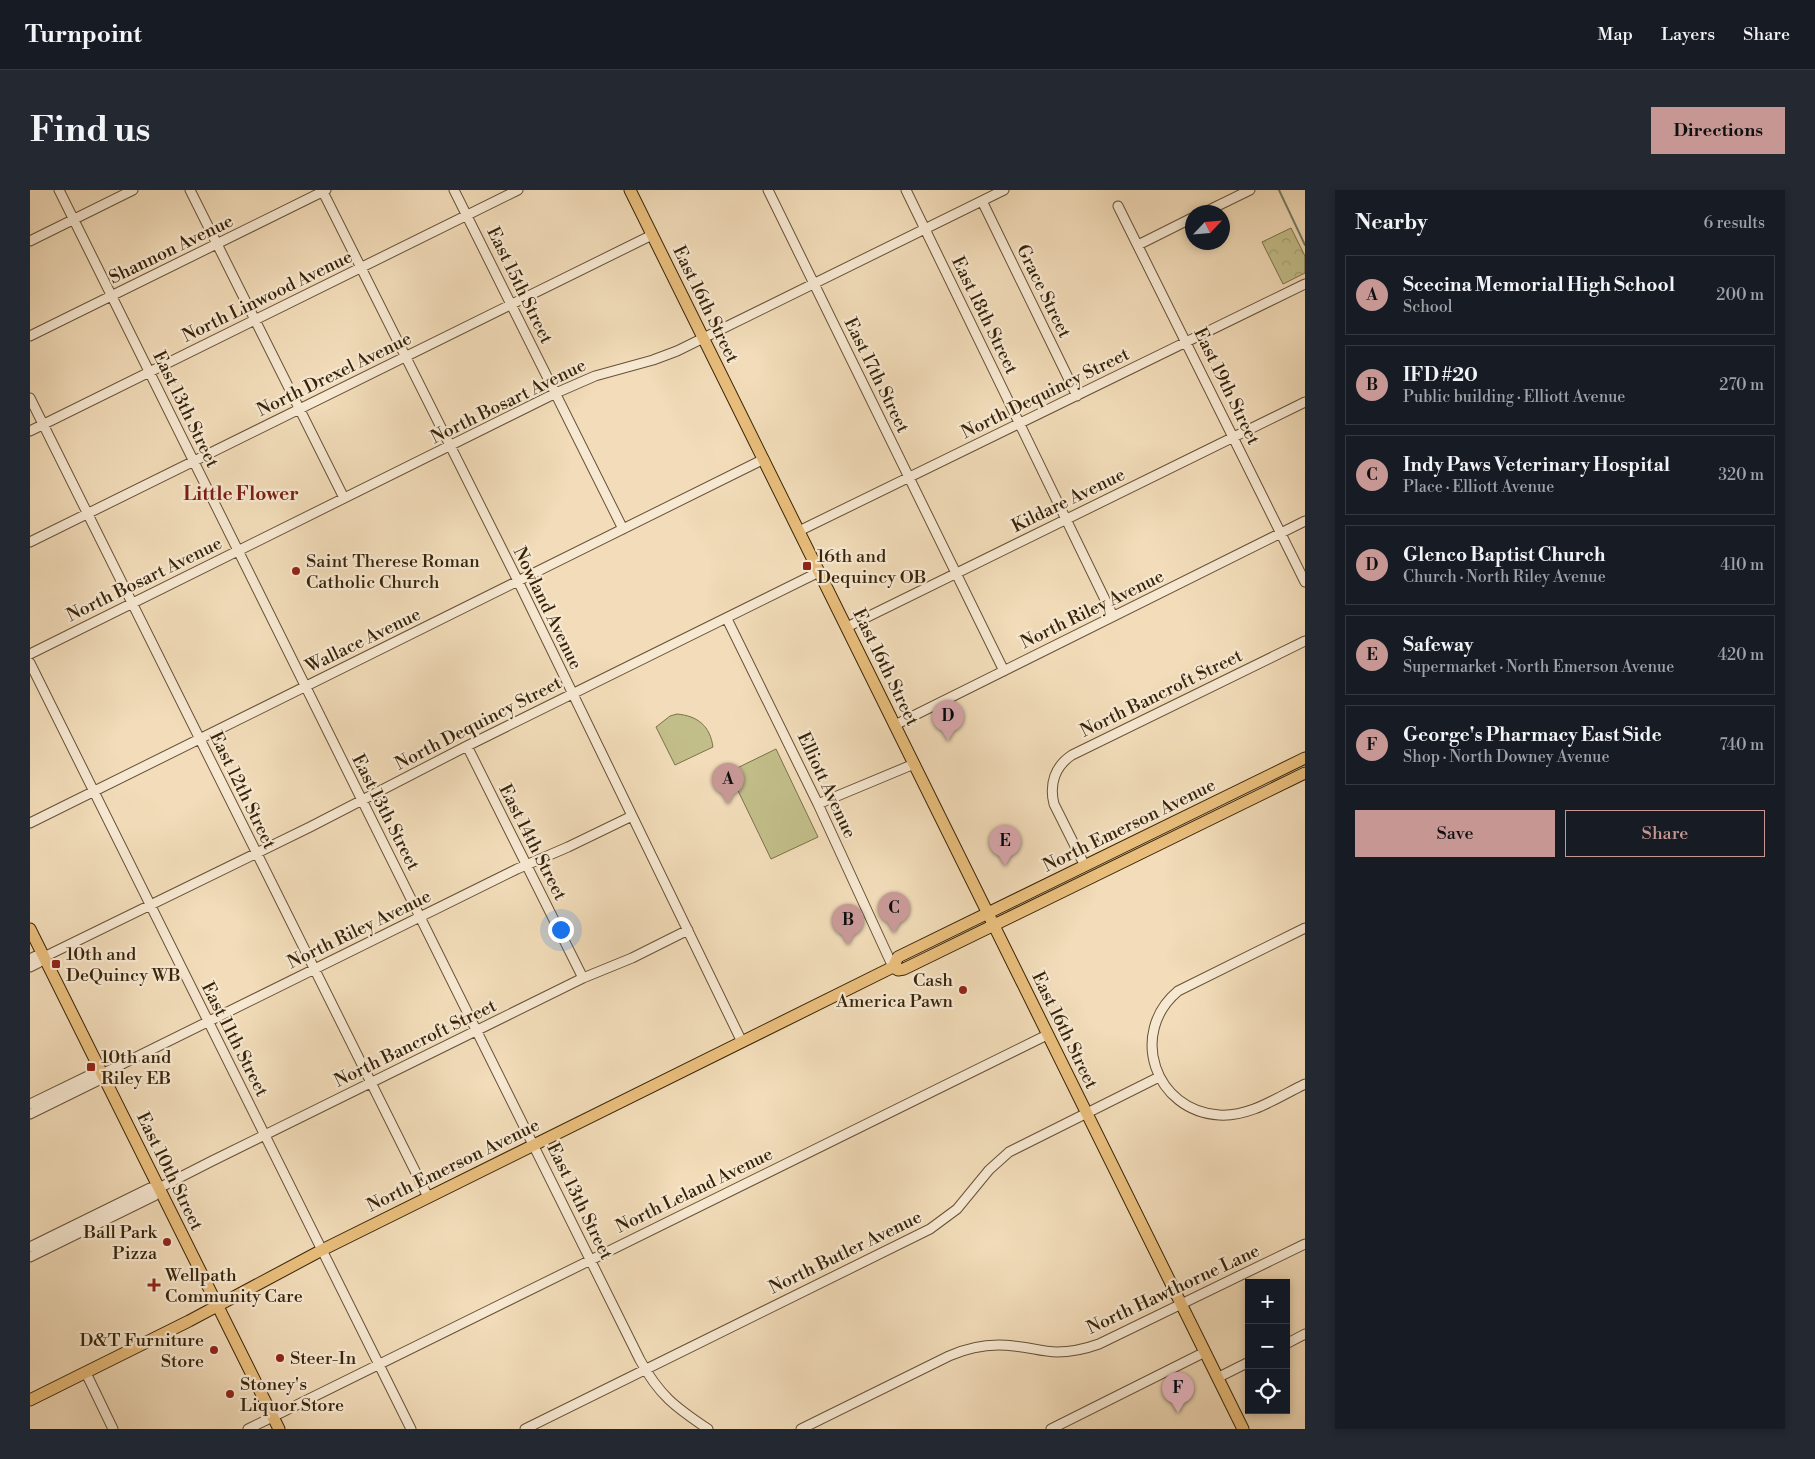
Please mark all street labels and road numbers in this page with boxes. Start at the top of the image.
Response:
street label: Shannon Avenue [105,209,237,289]
street label: East 15th Street [481,223,558,348]
street label: Grace Street [1011,241,1076,342]
street label: East 16th Street [667,242,744,367]
street label: North Linwood Avenue [178,245,356,348]
street label: East 18th Street [946,253,1023,378]
street label: East 17th Street [839,314,915,437]
street label: East 19th Street [1188,324,1265,449]
street label: North Drexel Avenue [253,327,415,422]
street label: North Dequincy Street [957,342,1134,444]
street label: East 13th Street [147,347,224,472]
street label: North Bosart Avenue [427,354,590,449]
street label: Kildare Avenue [1008,463,1129,538]
street label: North Bosart Avenue [63,532,226,627]
street label: Nowland Avenue [508,543,587,673]
street label: North Riley Avenue [1017,565,1168,654]
street label: Wallace Avenue [301,603,425,679]
street label: East 16th Street [847,605,924,730]
street label: North Bancroft Street [1076,644,1247,743]
street label: North Dequincy Street [391,671,566,775]
street label: East 12th Street [204,728,281,853]
street label: Elliott Avenue [792,728,861,842]
street label: East 13th Street [346,750,425,875]
street label: North Emerson Avenue [1039,774,1219,877]
street label: East 14th Street [493,780,572,905]
street label: North Riley Avenue [284,885,435,974]
street label: East 16th Street [1026,968,1103,1093]
street label: East 11th Street [196,978,274,1101]
street label: North Bancroft Street [330,994,501,1093]
street label: East 10th Street [131,1108,208,1235]
street label: North Emerson Avenue [363,1114,543,1217]
street label: East 13th Street [541,1139,618,1264]
street label: North Leland Avenue [612,1142,777,1238]
street label: North Butler Avenue [765,1205,925,1299]
street label: North Hawthorne Lane [1083,1239,1263,1340]

